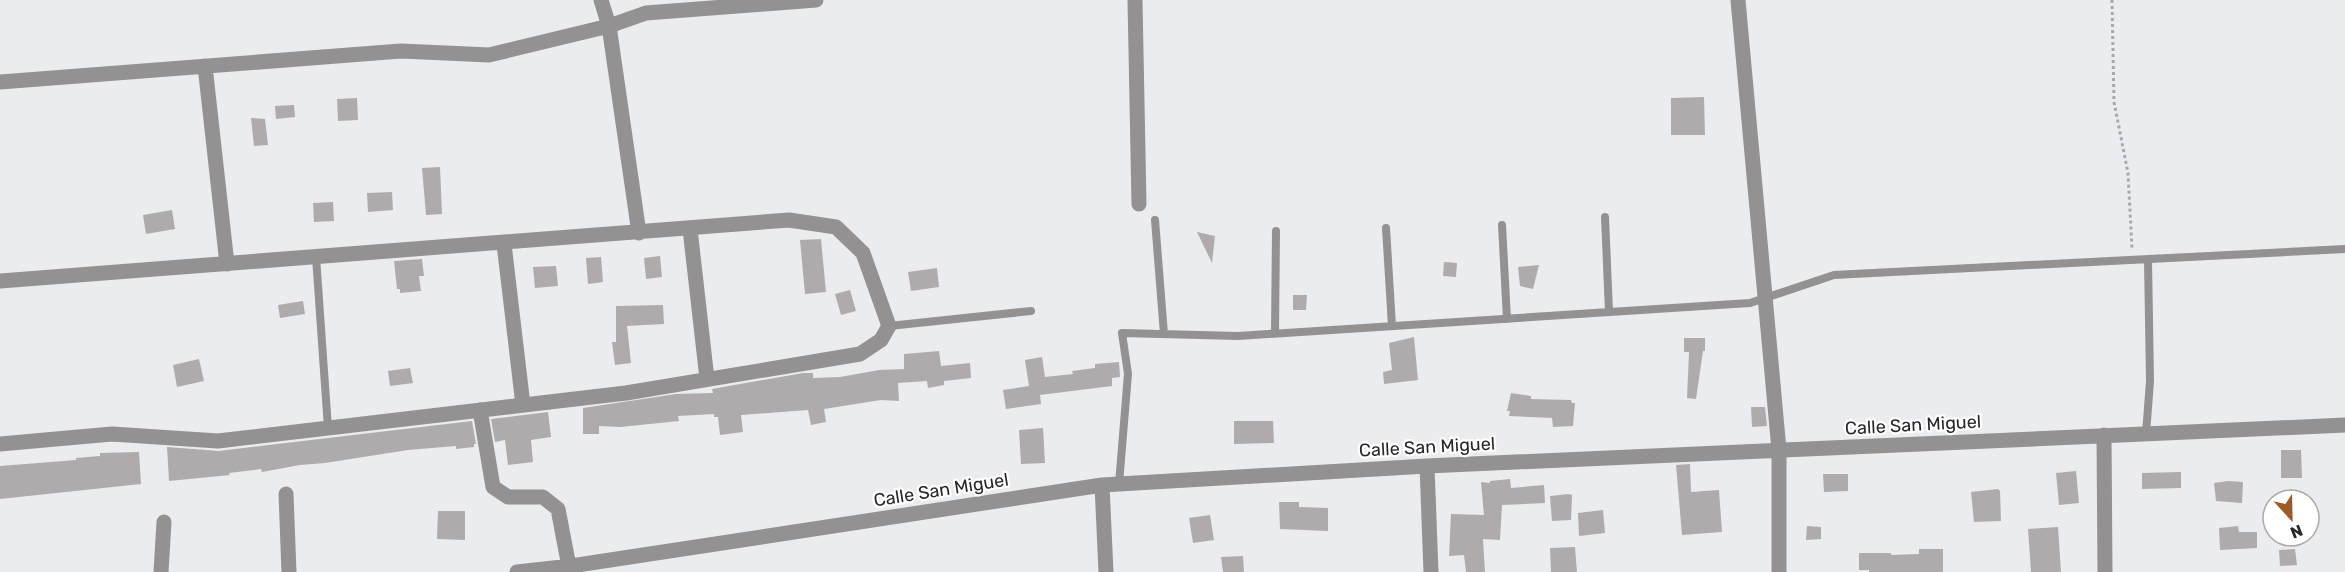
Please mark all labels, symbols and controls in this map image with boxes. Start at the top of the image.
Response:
street label: Calle San Miguel [1844,410,1982,440]
street label: Calle San Miguel [1358,432,1496,462]
street label: Calle San Miguel [872,468,1010,512]
north arrow [2261,488,2321,548]
text: N [2288,520,2305,542]

